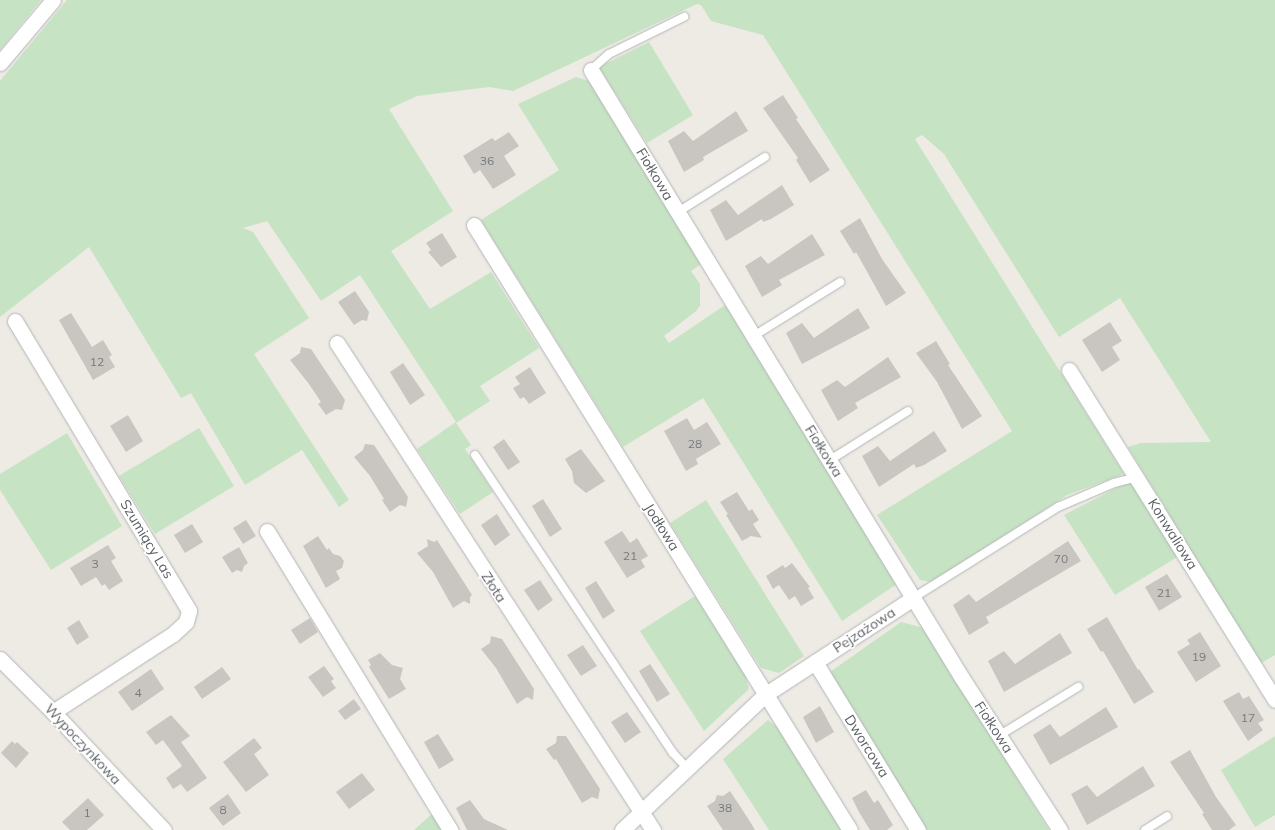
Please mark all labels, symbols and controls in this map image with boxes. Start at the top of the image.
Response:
street label: Fiołkowa [633,145,677,203]
house number: 36 [480,154,494,168]
house number: 12 [90,355,104,369]
street label: Fiołkowa [802,422,846,480]
house number: 28 [688,437,702,451]
street label: Szumiący Las [117,496,177,582]
street label: Konwaliowa [1145,496,1201,572]
street label: Jodłowa [641,500,683,554]
house number: 21 [623,549,637,563]
house number: 70 [1054,552,1068,566]
house number: 3 [91,557,99,571]
street label: Złota [478,569,510,605]
house number: 21 [1157,586,1171,600]
street label: Pejzażowa [830,604,898,656]
house number: 19 [1192,650,1206,664]
house number: 4 [134,686,142,700]
street label: Fiołkowa [971,698,1017,756]
street label: Wypoczynkowa [41,700,125,788]
house number: 17 [1241,711,1255,725]
street label: Dworcowa [841,712,893,780]
house number: 38 [718,801,732,815]
house number: 8 [219,803,227,817]
house number: 1 [83,806,91,820]

